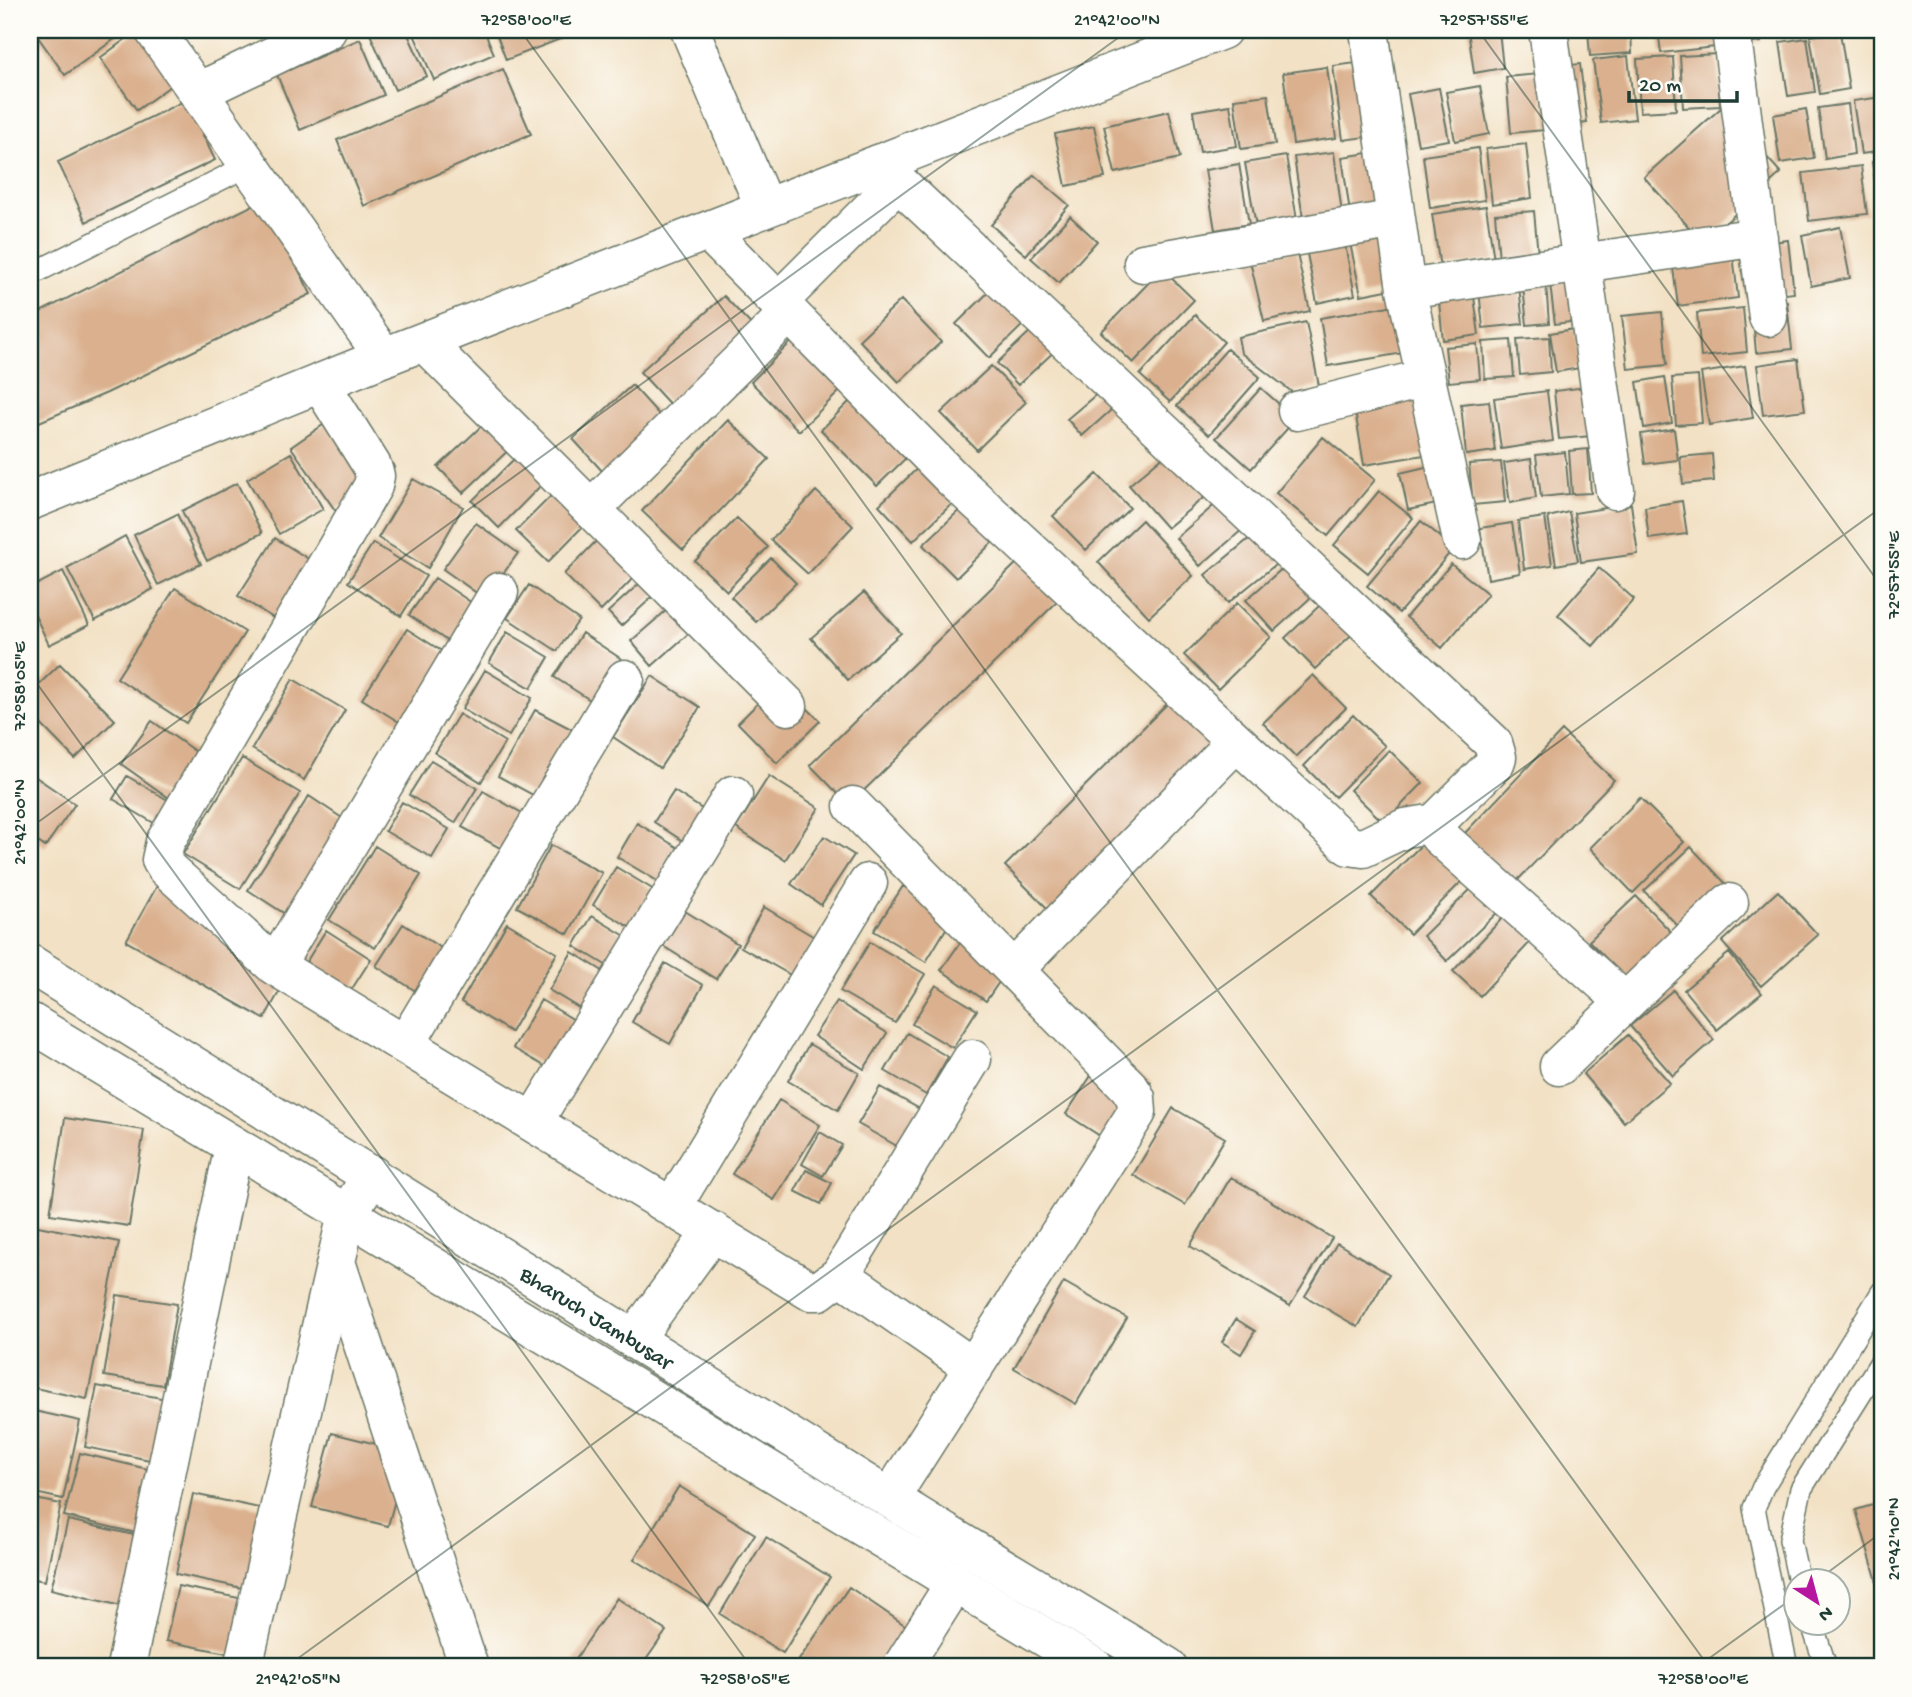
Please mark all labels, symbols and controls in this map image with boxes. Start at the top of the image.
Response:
text: 72°58'00"E [480,11,571,32]
text: 21°42'00"N [1074,11,1160,32]
text: 72°57'55"E [1439,11,1528,32]
scale bar [1629,60,1737,104]
text: 20 m [1639,75,1681,100]
text: 72°57'55"E [1885,531,1906,620]
text: 72°58'05"E [11,641,32,731]
text: 21°42'00"N [11,779,32,865]
street label: Bharuch Jambusar [513,1261,679,1378]
text: 21°42'10"N [1885,1498,1906,1580]
north arrow [1783,1568,1853,1638]
text: N [1813,1600,1837,1626]
text: 21°42'05"N [255,1670,341,1691]
text: 72°58'05"E [700,1670,790,1691]
text: 72°58'00"E [1657,1670,1748,1691]

